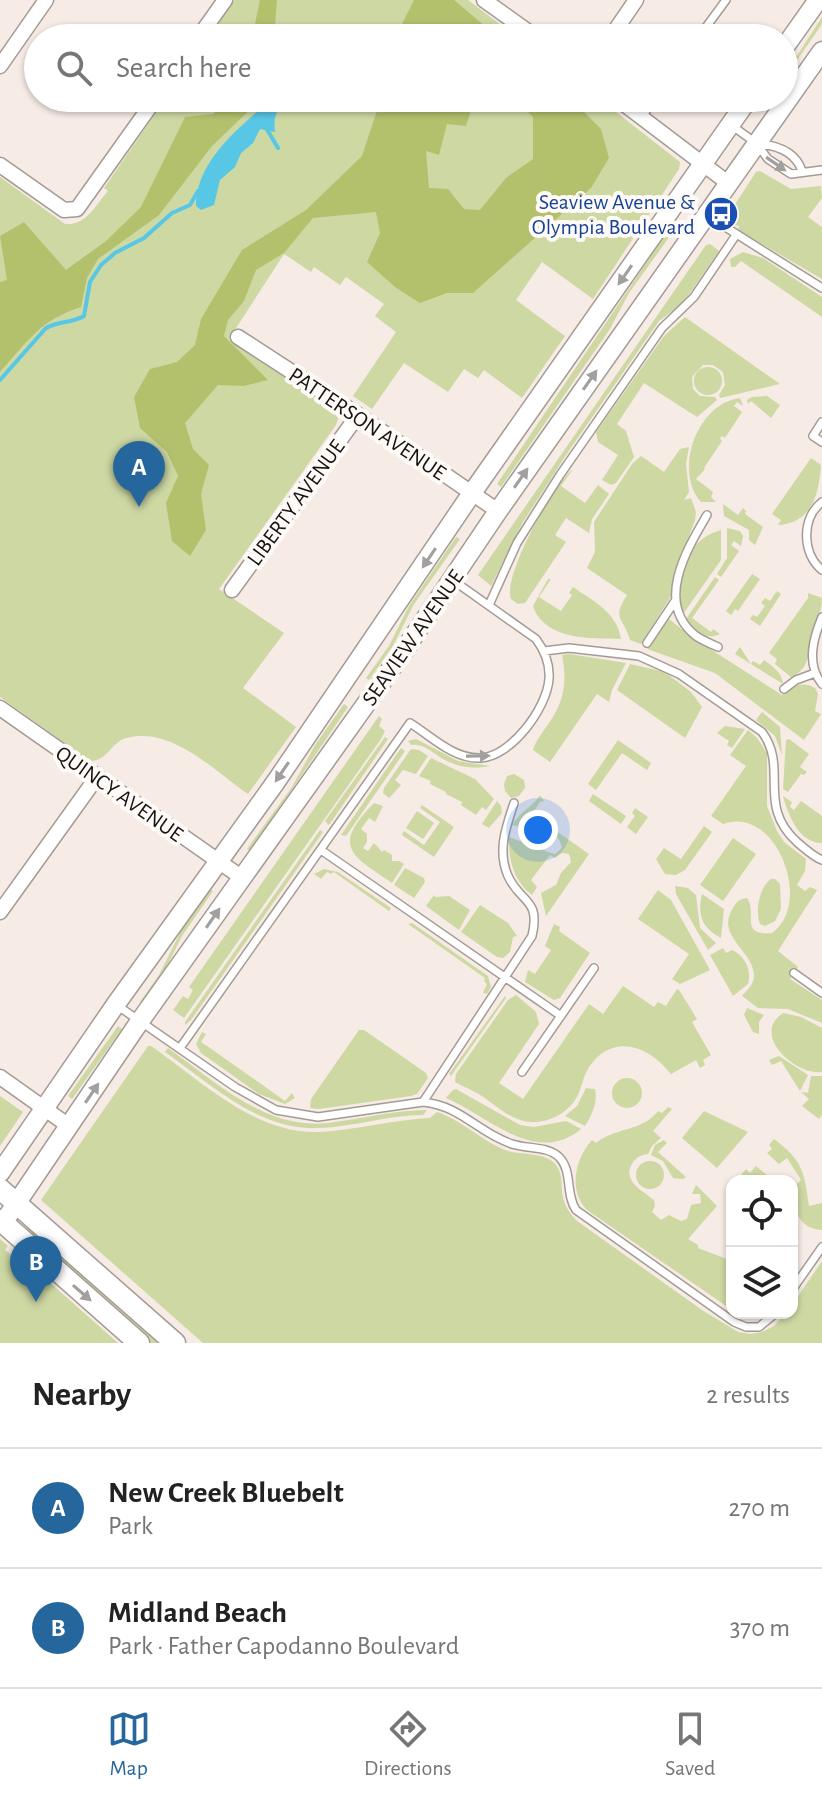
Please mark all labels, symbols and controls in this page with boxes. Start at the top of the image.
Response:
search box [24,24,798,112]
icon: search [52,46,96,90]
text: Search here [116,53,252,83]
one-way arrow [766,156,787,171]
place label: Seaview Avenue & Olympia Boulevard [532,191,696,238]
bus stop icon: Seaview Avenue & Olympia Boulevard [702,195,740,233]
one-way arrow [618,264,633,285]
street label: PATTERSON AVENUE [285,363,450,485]
one-way arrow [582,370,597,391]
street label: LIBERTY AVENUE [243,435,349,570]
pin: A [113,441,165,507]
one-way arrow [513,467,529,488]
one-way arrow [421,547,436,568]
street label: SEAVIEW AVENUE [358,565,468,709]
street label: QUINCY AVENUE [52,742,187,846]
one-way arrow [466,749,491,762]
one-way arrow [275,762,290,783]
your location [518,810,558,850]
one-way arrow [205,907,220,928]
one-way arrow [84,1082,99,1103]
map controls [726,1175,798,1319]
button: locate [726,1175,798,1247]
pin: B [10,1236,62,1302]
button: layers [726,1247,798,1319]
one-way arrow [72,1284,92,1301]
text: Nearby [32,1378,131,1412]
text: 2 results [706,1382,790,1408]
text: New Creek Bluebelt [108,1478,344,1508]
text: A [50,1495,66,1521]
text: 270 m [729,1495,790,1521]
text: Park [108,1513,153,1539]
text: Midland Beach [108,1598,287,1628]
text: B [50,1615,66,1641]
text: 370 m [730,1615,790,1641]
text: Park · Father Capodanno Boulevard [108,1633,459,1659]
tab: Map [107,1707,151,1781]
tab: Directions [364,1707,452,1781]
tab: Saved [665,1707,715,1781]

